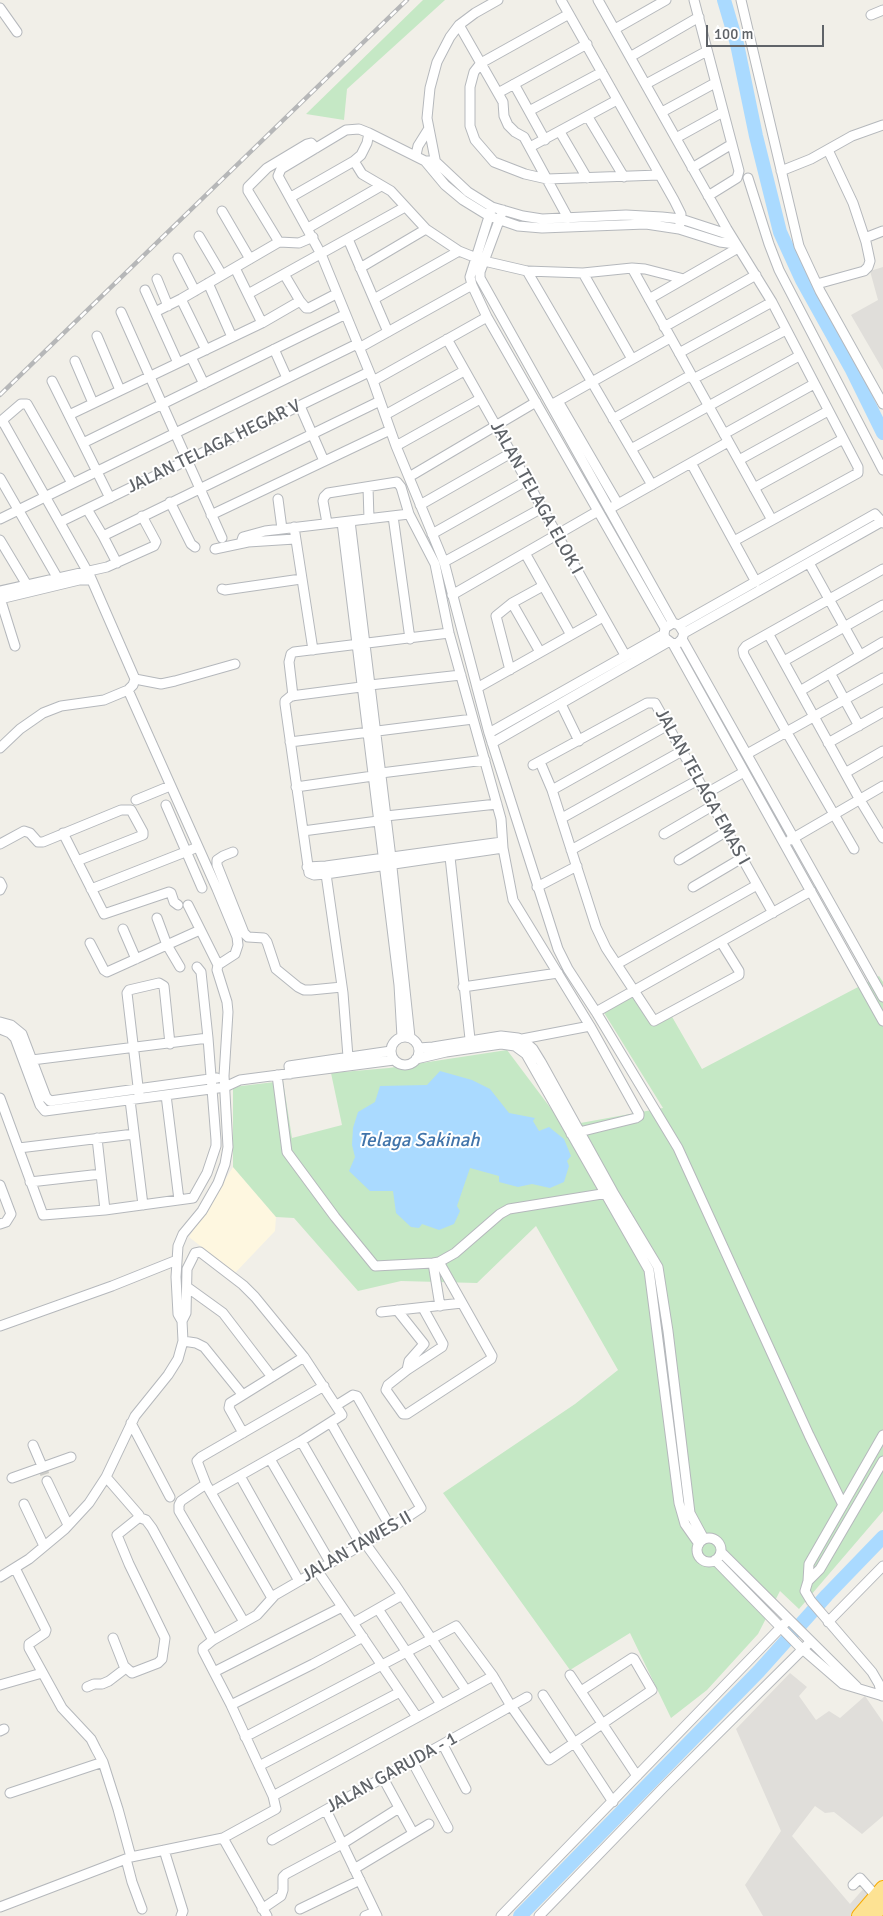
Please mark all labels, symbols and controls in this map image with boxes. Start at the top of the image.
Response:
scale bar [708,15,826,47]
text: 100 m [714,25,754,43]
street label: JALAN TELAGA HEGAR V [124,396,304,498]
street label: JALAN TELAGA ELOK I [485,418,587,578]
street label: JALAN TELAGA EMAS I [650,705,754,869]
water label: Telaga Sakinah [358,1130,480,1152]
street label: JALAN TAWES II [298,1507,416,1587]
street label: JALAN GARUDA - 1 [323,1728,461,1818]

